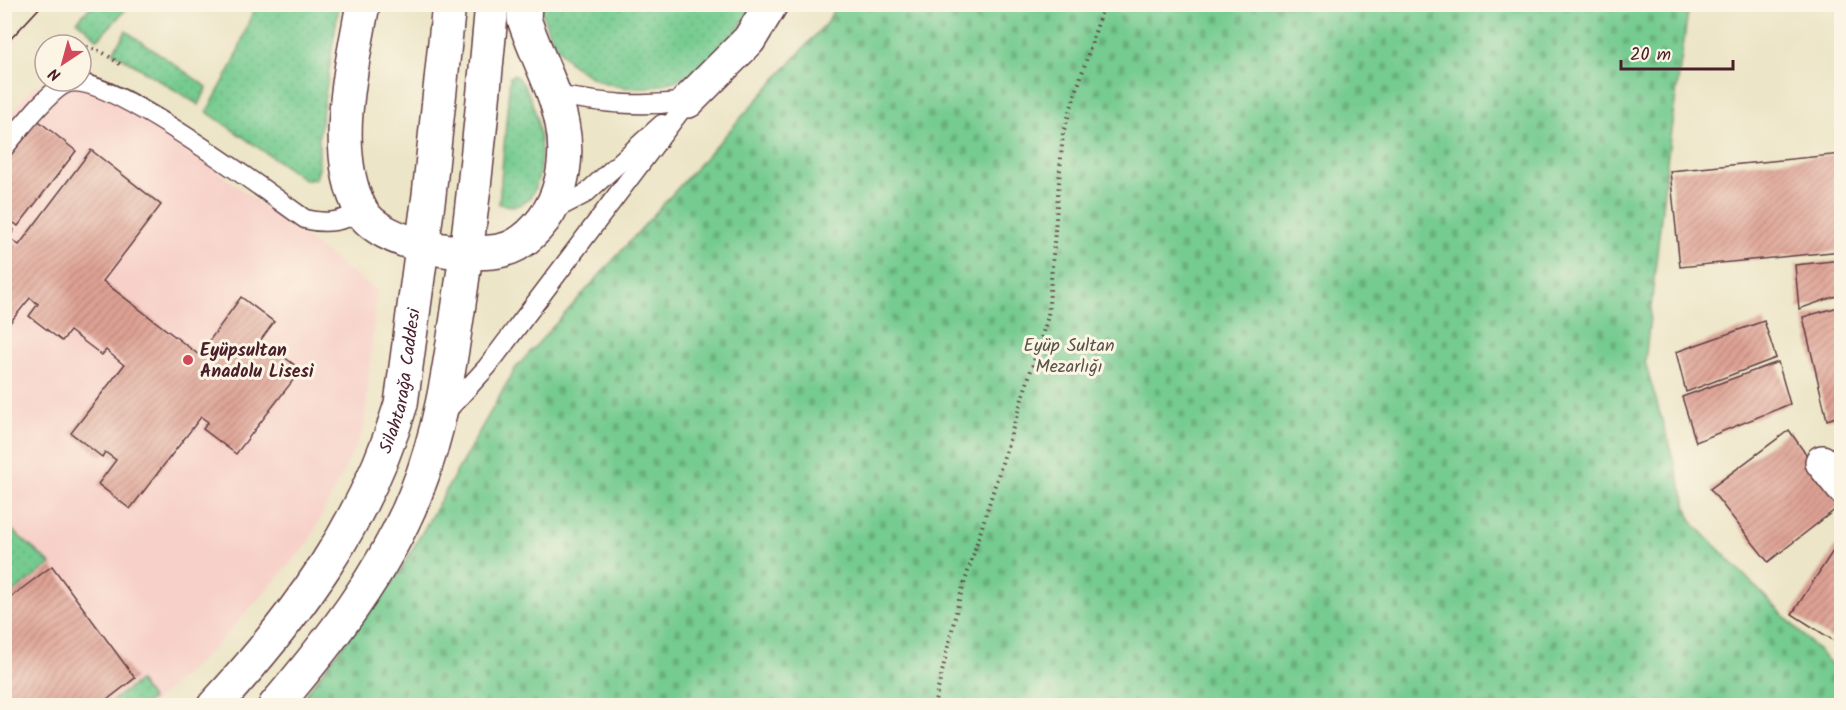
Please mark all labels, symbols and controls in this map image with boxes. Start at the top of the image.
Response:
north arrow [33,33,93,93]
scale bar [1621,33,1734,71]
text: 20 m [1630,41,1671,70]
text: N [44,61,67,87]
street label: Silahtarağa Caddesi [372,306,430,458]
park label: Eyüp Sultan Mezarlığı [1023,332,1115,382]
place label: Eyüpsultan Anadolu Lisesi [200,337,314,387]
marker: Eyüpsultan Anadolu Lisesi [181,353,195,367]

